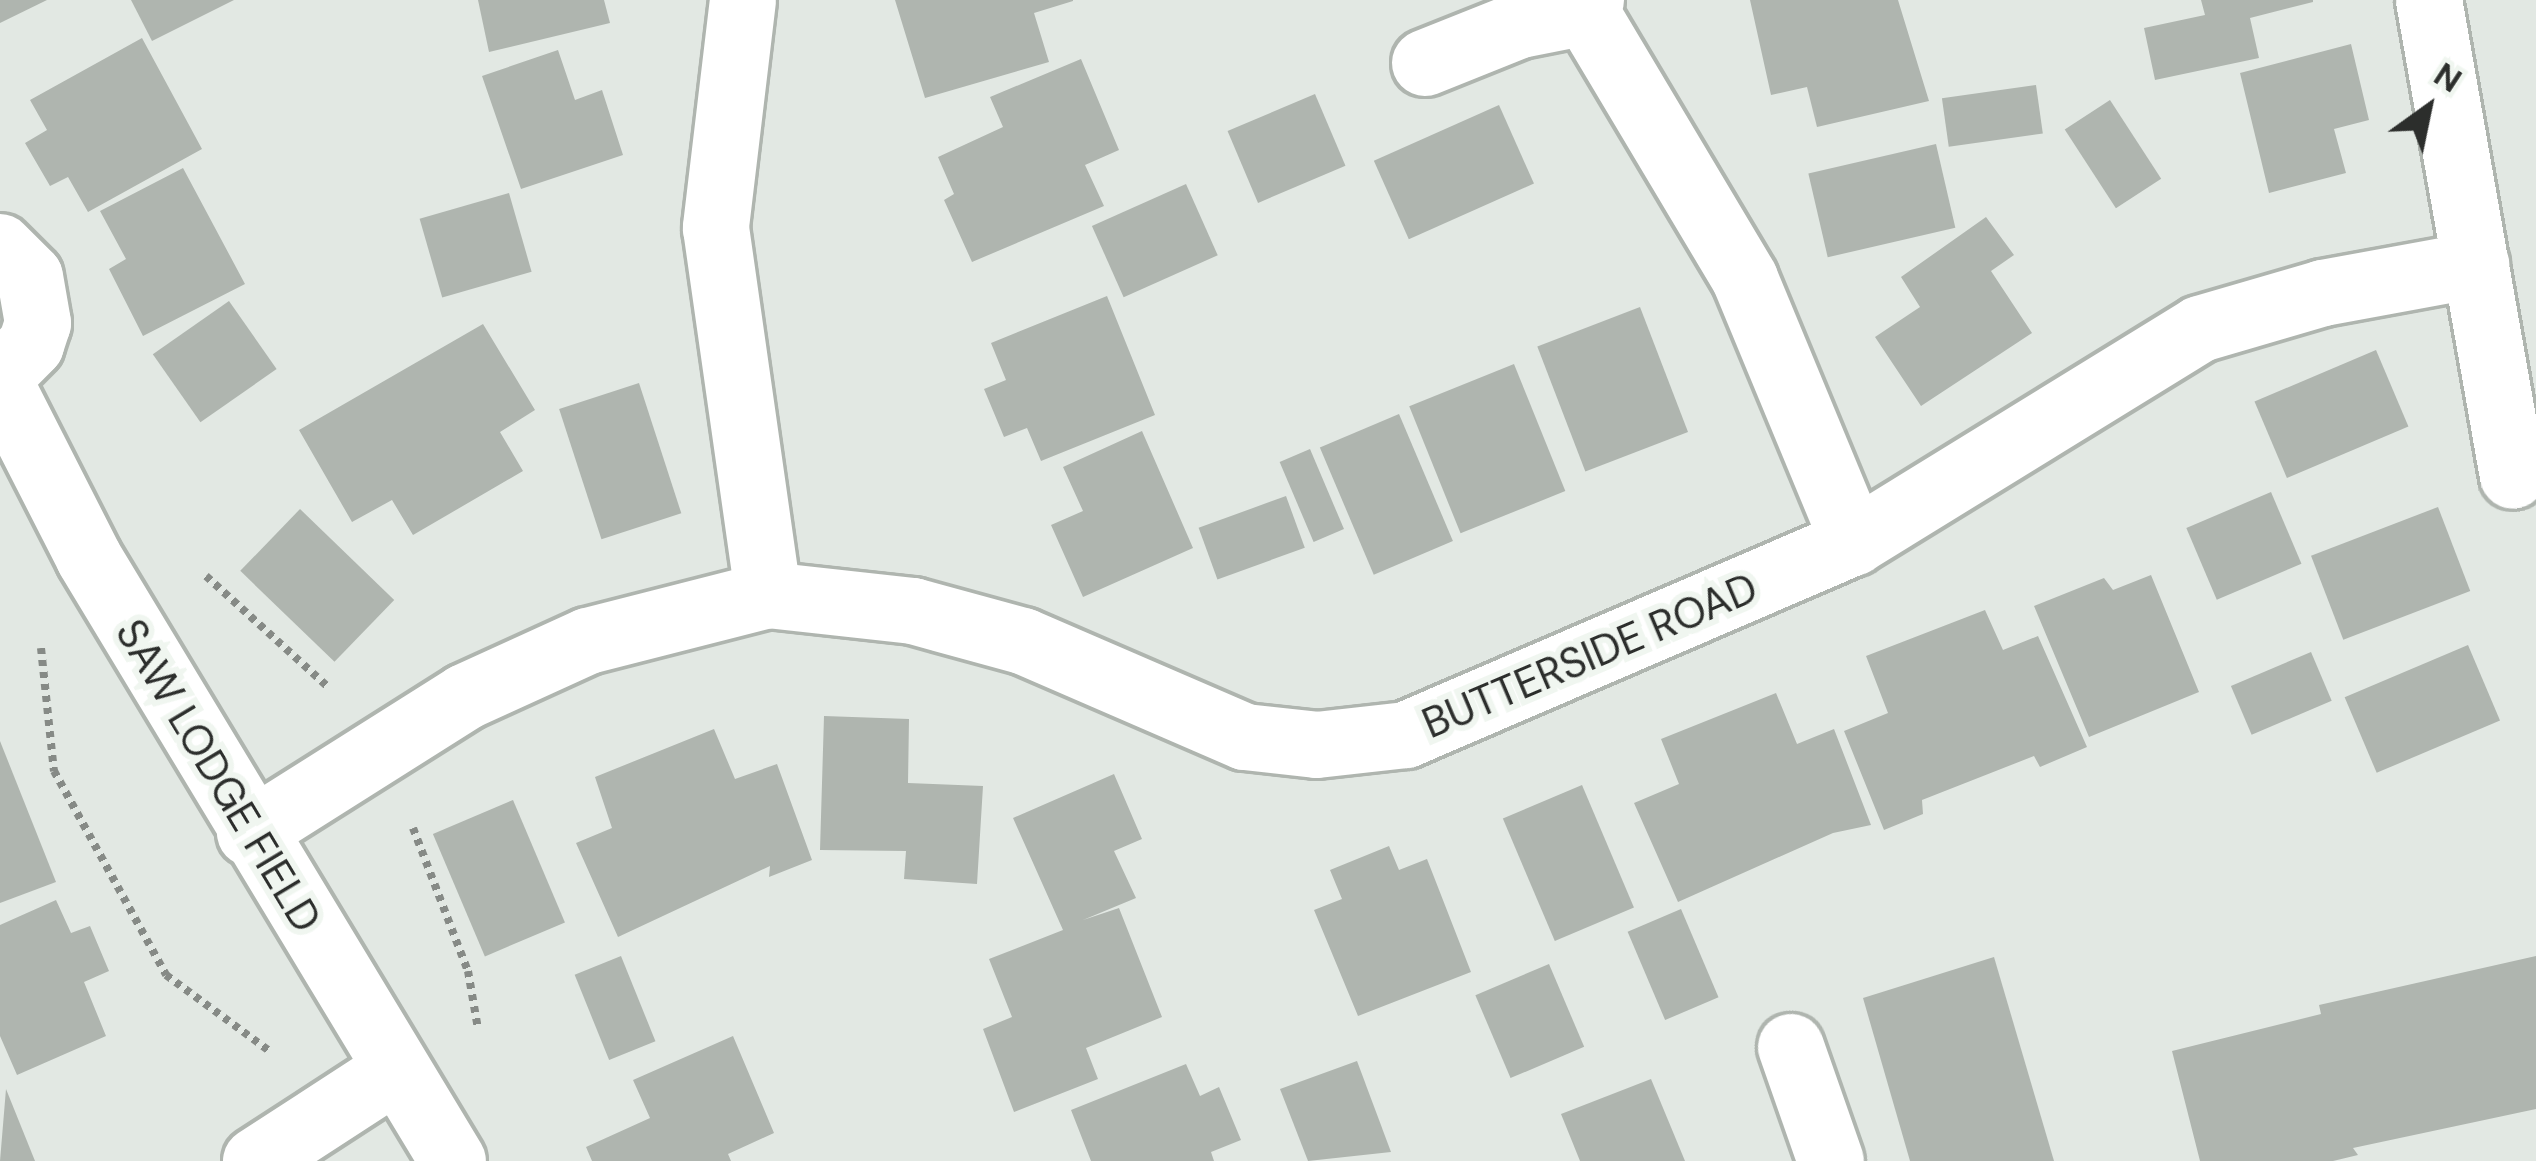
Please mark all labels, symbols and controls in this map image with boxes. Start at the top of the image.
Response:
north arrow [2368,48,2488,168]
text: N [2426,53,2470,102]
street label: BUTTERSIDE ROAD [1415,563,1765,749]
street label: SAW LODGE FIELD [105,611,331,941]

